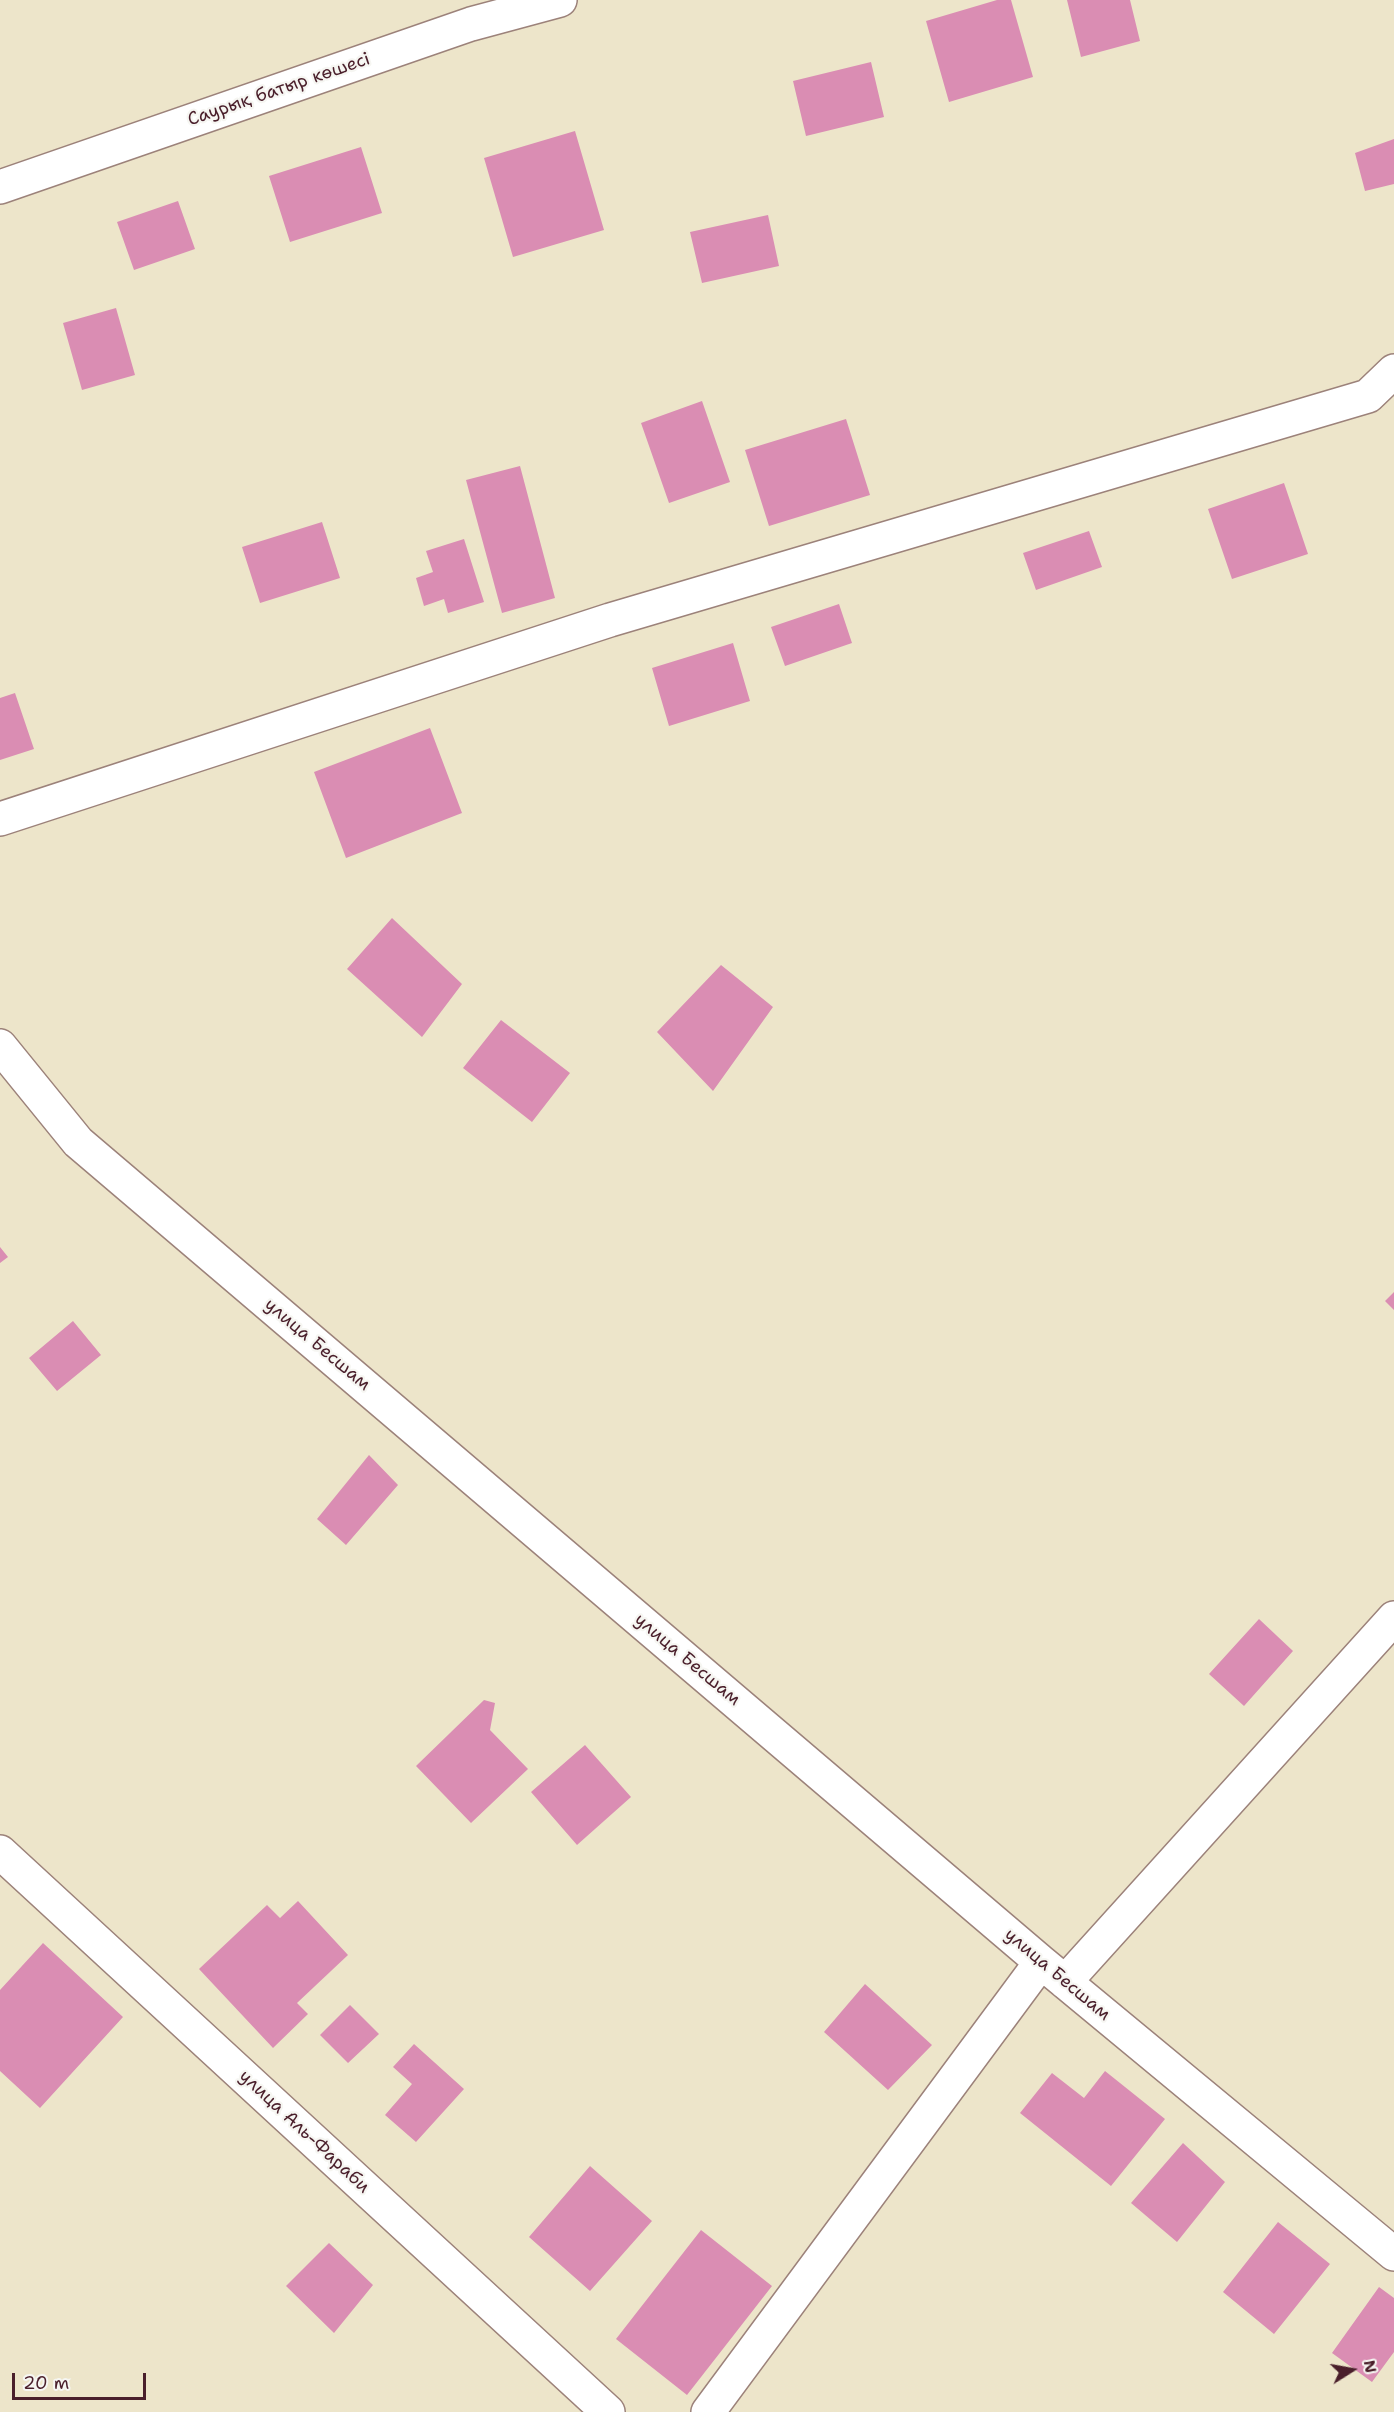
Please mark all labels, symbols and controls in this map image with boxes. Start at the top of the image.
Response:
street label: Саурық батыр көшесі [185,49,373,131]
street label: улица Бесшам [260,1294,374,1396]
street label: улица Бесшам [630,1609,744,1711]
street label: улица Бесшам [1000,1924,1114,2026]
street label: улица Аль-Фараби [234,2066,374,2198]
north arrow [1322,2340,1382,2400]
text: N [1359,2358,1382,2375]
scale bar [15,2361,148,2399]
text: 20 m [23,2371,69,2395]

